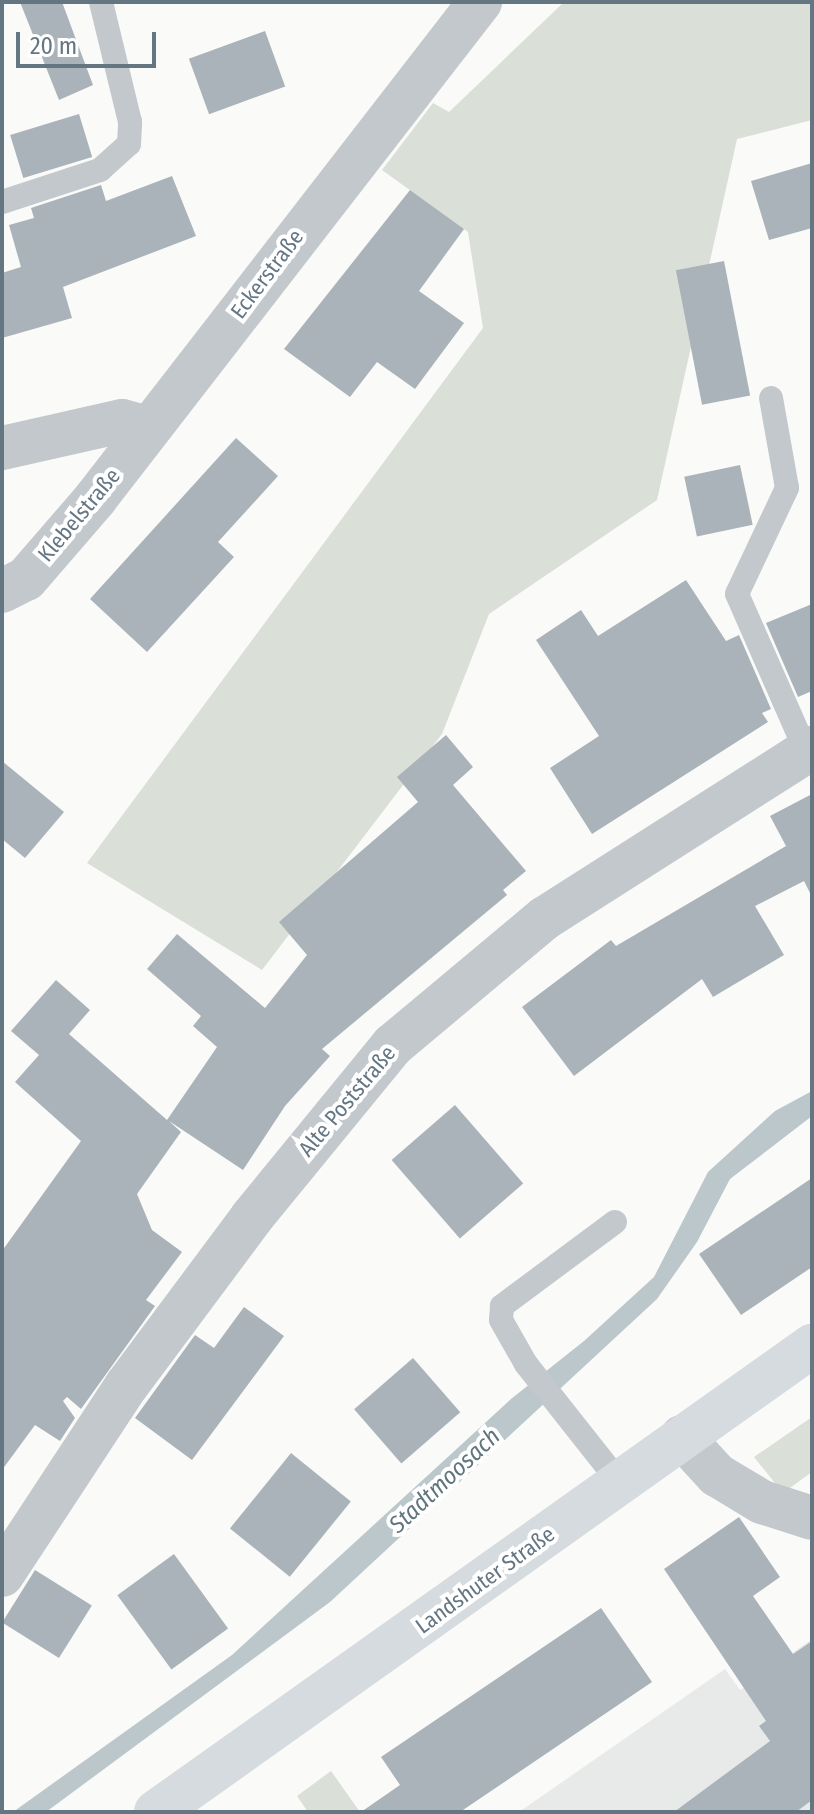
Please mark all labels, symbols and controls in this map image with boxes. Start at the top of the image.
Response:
scale bar [20,16,160,66]
text: 20 m [30,32,77,60]
street label: Eckerstraße [225,224,309,324]
street label: Klebelstraße [32,463,126,567]
street label: Alte Poststraße [293,1040,401,1162]
water label: Stadtmoosach [384,1422,506,1540]
street label: Landshuter Straße [410,1521,560,1639]

